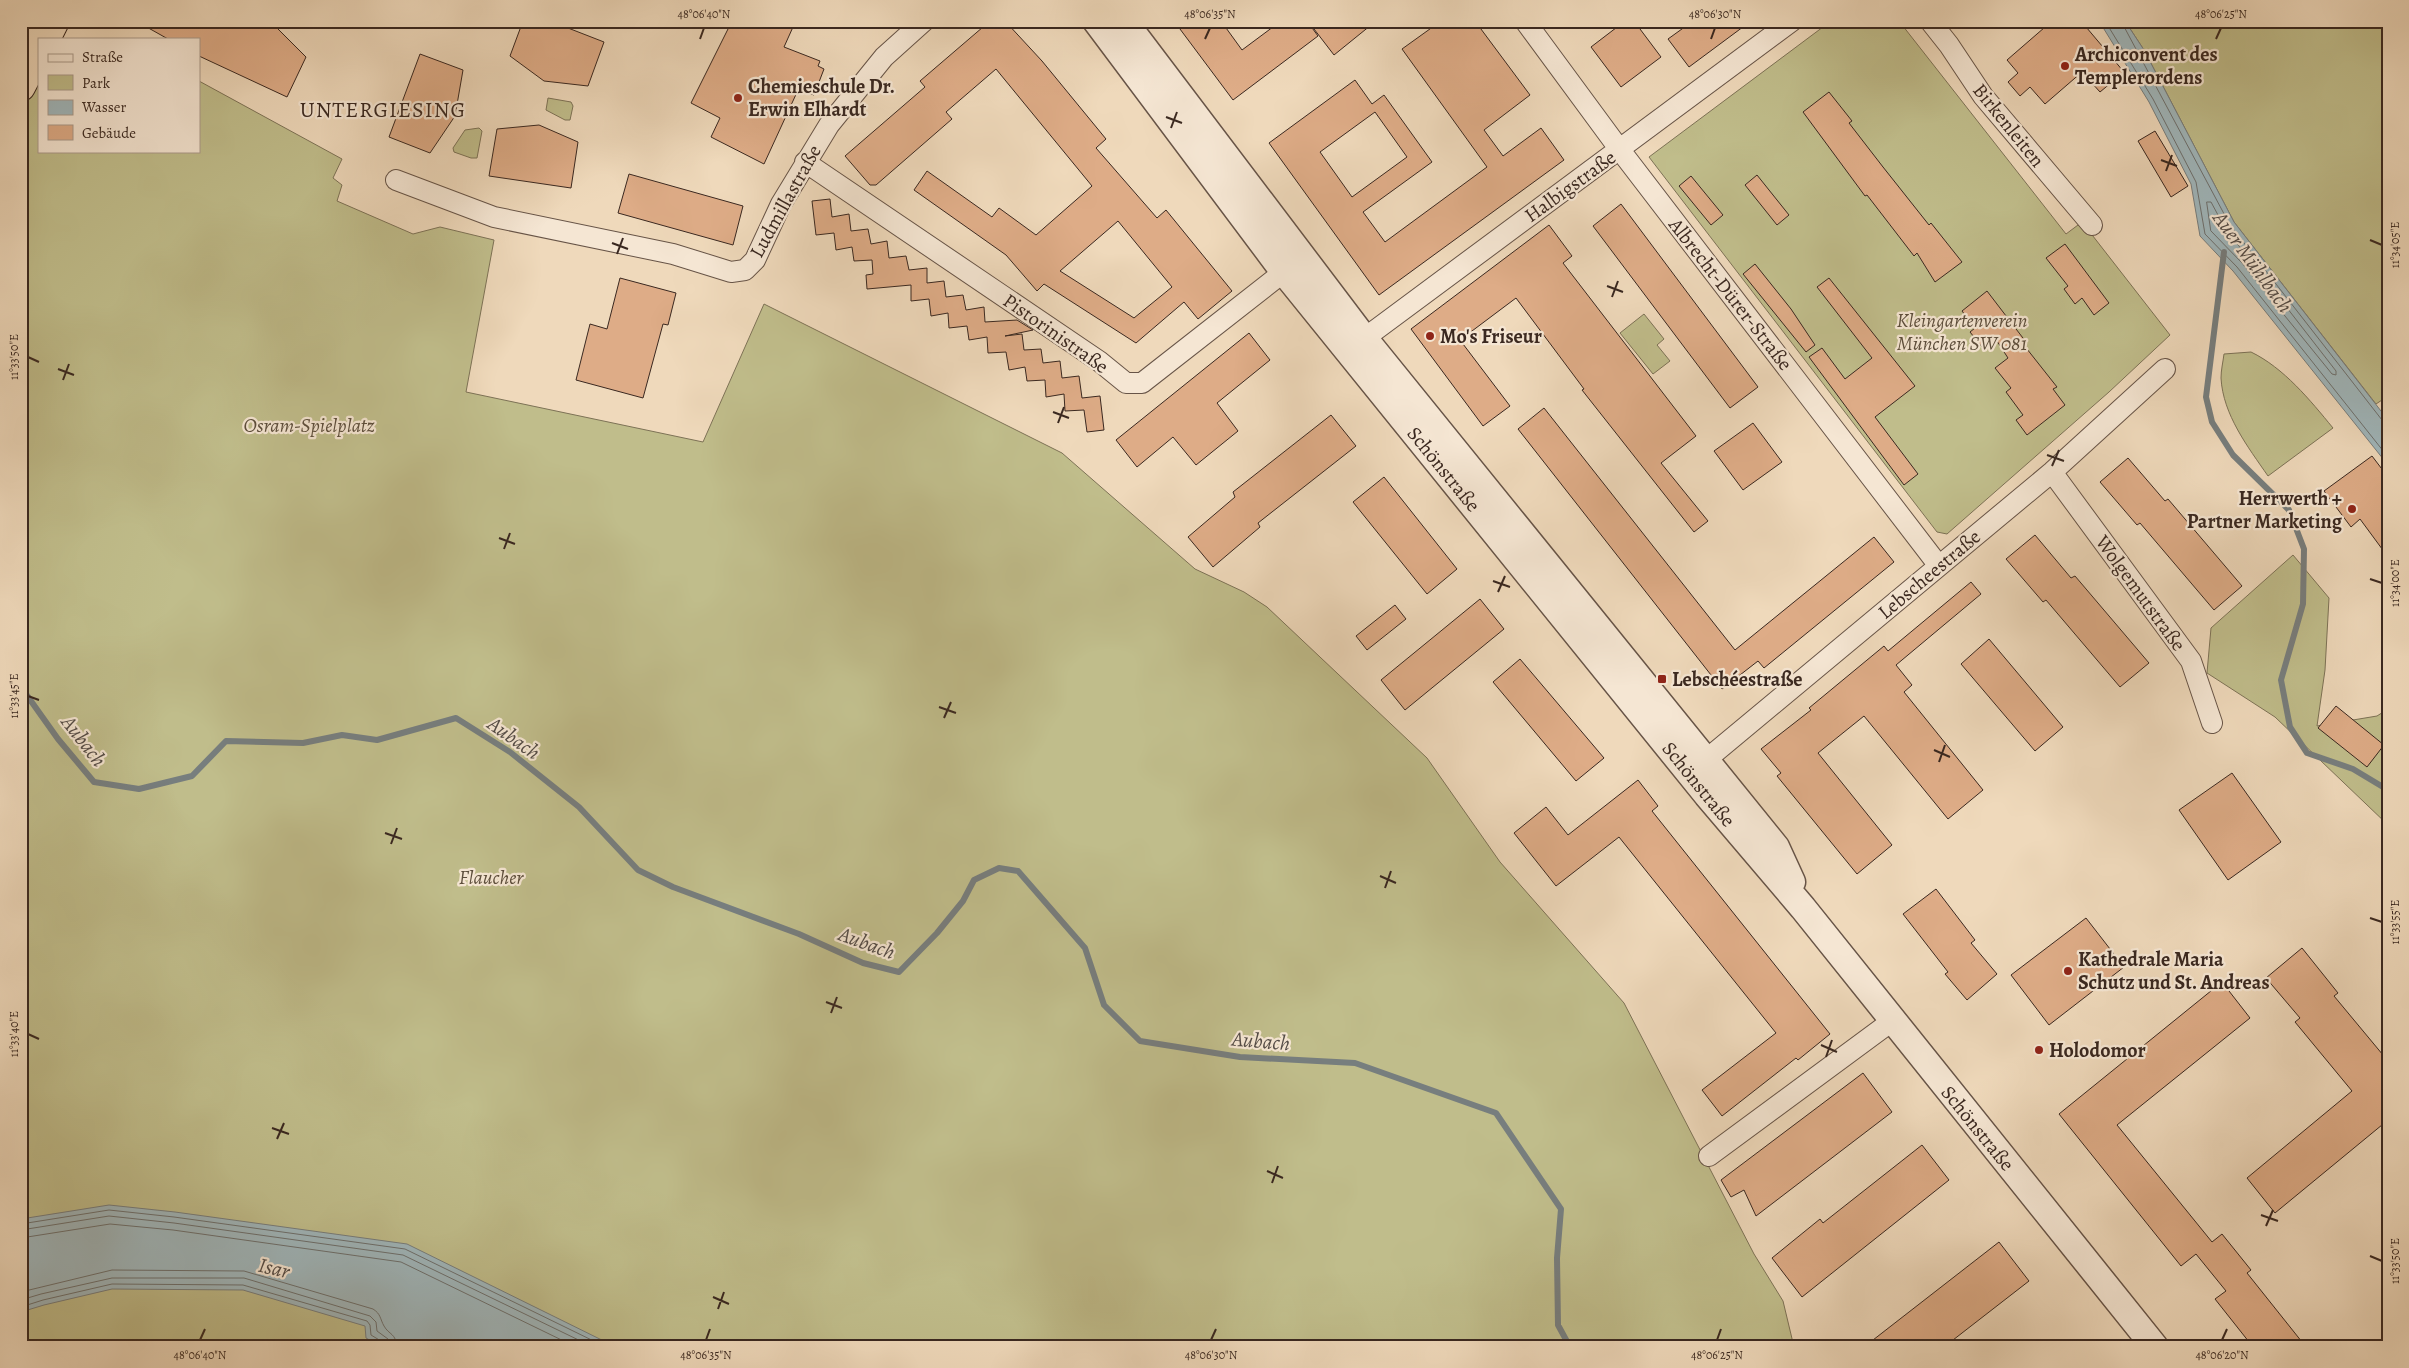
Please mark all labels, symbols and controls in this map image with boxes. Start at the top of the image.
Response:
text: 48°06'40"N [678,6,731,22]
text: 48°06'35"N [1184,6,1236,22]
text: 48°06'30"N [1689,6,1742,22]
text: 48°06'25"N [2195,6,2247,22]
legend [38,38,200,152]
place label: Archiconvent des Templerordens [2074,41,2218,91]
text: Straße [82,47,123,67]
marker: Archiconvent des Templerordens [2059,60,2071,72]
text: Park [82,73,111,93]
place label: Chemieschule Dr. Erwin Elhardt [748,73,895,123]
street label: Birkenleiten [1966,78,2051,173]
marker: Chemieschule Dr. Erwin Elhardt [732,92,744,104]
district label: UNTERGIESING [300,95,466,125]
text: Wasser [81,97,127,117]
text: Gebäude [82,123,136,143]
street label: Ludmillastraße [743,140,828,263]
street label: Halbigstraße [1519,144,1622,229]
water label: Auer Mühlbach [2206,205,2299,318]
street label: Albrecht-Dürer-Straße [1662,212,1799,376]
text: 11°34'05"E [2387,222,2403,268]
street label: Pistorinistraße [998,287,1114,380]
park label: Kleingartenverein München SW 081 [1896,307,2028,357]
place label: Mo's Friseur [1440,323,1542,350]
marker: Mo's Friseur [1424,330,1436,342]
text: 11°33'50"E [6,334,22,380]
park label: Osram-Spielplatz [243,412,375,439]
street label: Schönstraße [1401,421,1486,518]
place label: Herrwerth + Partner Marketing [2187,485,2343,535]
marker: Herrwerth + Partner Marketing [2346,503,2358,515]
street label: Lebscheestraße [1872,523,1987,625]
street label: Wolgemutstraße [2089,529,2192,657]
text: 11°34'00"E [2387,559,2403,607]
place label: Lebschéestraße [1672,666,1803,693]
text: 11°33'45"E [6,673,22,719]
marker: Lebschéestraße [1656,673,1668,685]
water label: Aubach [54,709,113,773]
water label: Aubach [481,709,546,766]
street label: Schönstraße [1656,736,1741,833]
park label: Flaucher [459,864,524,891]
text: 11°33'55"E [2387,900,2403,944]
water label: Aubach [834,920,899,966]
place label: Kathedrale Maria Schutz und St. Andreas [2078,946,2270,996]
marker: Kathedrale Maria Schutz und St. Andreas [2062,965,2074,977]
text: 11°33'40"E [6,1011,22,1057]
water label: Aubach [1230,1024,1291,1057]
place label: Holodomor [2049,1037,2146,1064]
marker: Holodomor [2033,1044,2045,1056]
street label: Schönstraße [1935,1080,2020,1177]
text: 11°33'50"E [2387,1238,2403,1284]
water label: Isar [256,1251,293,1285]
text: 48°06'40"N [174,1347,227,1363]
text: 48°06'35"N [680,1347,732,1363]
text: 48°06'30"N [1185,1347,1238,1363]
text: 48°06'25"N [1691,1347,1743,1363]
text: 48°06'20"N [2195,1347,2249,1363]

